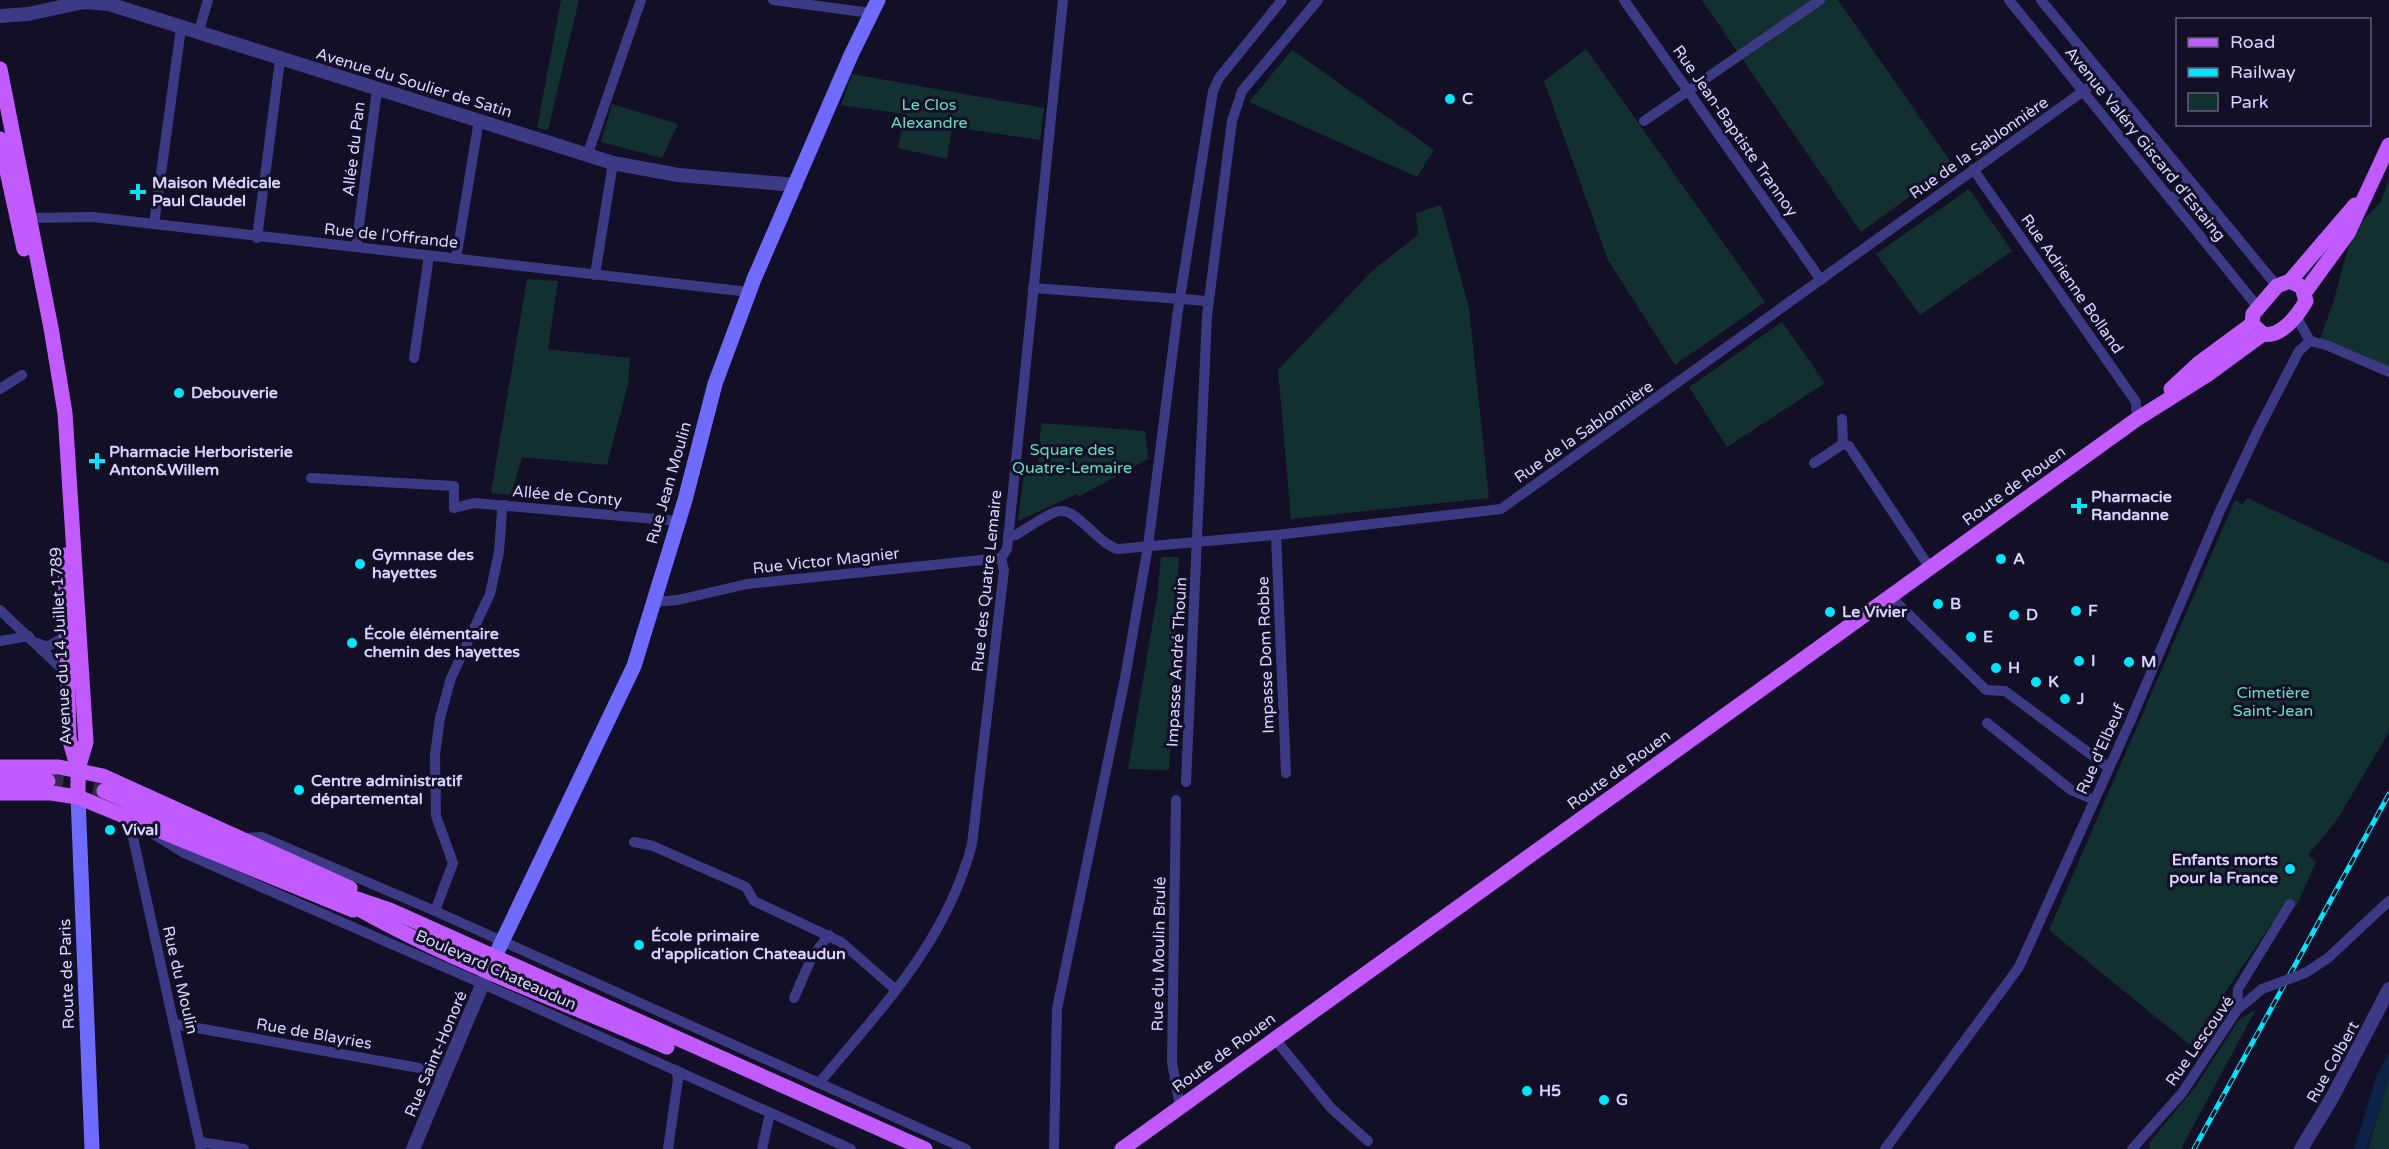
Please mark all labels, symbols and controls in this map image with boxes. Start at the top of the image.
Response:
legend [2176,18,2371,126]
text: Road [2230,31,2275,53]
street label: Rue Jean-Baptiste Trannoy [1668,41,1802,221]
street label: Avenue Valéry Giscard d'Estaing [2060,43,2230,245]
street label: Avenue du Soulier de Satin [314,44,514,122]
text: Railway [2230,61,2296,83]
place label: C [1462,89,1473,109]
text: Park [2230,91,2269,113]
marker: C [1443,92,1457,106]
street label: Rue de la Sablonnière [1906,93,2052,203]
park label: Le Clos Alexandre [890,95,968,133]
street label: Allée du Pan [338,101,370,197]
place label: Maison Médicale Paul Claudel [152,173,281,211]
marker: Maison Médicale Paul Claudel [129,183,147,201]
street label: Rue Adrienne Bolland [2016,210,2128,358]
street label: Rue de l'Offrande [323,219,459,253]
street label: Rue de la Sablonnière [1511,377,1657,487]
place label: Debouverie [191,383,278,403]
marker: Debouverie [172,386,186,400]
street label: Rue Jean Moulin [642,420,696,546]
park label: Square des Quatre-Lemaire [1012,440,1132,478]
place label: Pharmacie Herboristerie Anton&Willem [109,442,293,480]
street label: Route de Rouen [1958,442,2070,530]
marker: Pharmacie Herboristerie Anton&Willem [90,454,104,468]
street label: Allée de Conty [511,481,623,511]
place label: Pharmacie Randanne [2091,487,2172,525]
street label: Rue des Quatre Lemaire [967,489,1007,673]
marker: Pharmacie Randanne [2072,499,2086,513]
street label: Rue Victor Magnier [752,543,901,579]
place label: Gymnase des hayettes [372,545,474,583]
street label: Avenue du 14 Juillet 1789 [46,546,76,746]
place label: A [2013,549,2025,569]
marker: A [1994,552,2008,566]
marker: Gymnase des hayettes [353,557,367,571]
street label: Impasse Dom Robbe [1253,576,1279,734]
street label: Impasse André Thouin [1163,577,1191,747]
place label: B [1950,594,1961,614]
marker: B [1931,597,1945,611]
place label: F [2088,601,2098,621]
place label: Le Vivier [1842,602,1908,622]
marker: F [2069,604,2083,618]
marker: Le Vivier [1823,605,1837,619]
place label: D [2026,605,2038,625]
marker: D [2007,608,2021,622]
place label: École élémentaire chemin des hayettes [364,624,520,662]
place label: E [1983,627,1993,647]
marker: E [1964,630,1978,644]
marker: École élémentaire chemin des hayettes [345,636,359,650]
place label: I [2091,651,2096,671]
place label: M [2141,652,2156,672]
marker: I [2072,654,2086,668]
marker: M [2122,655,2136,669]
place label: H [2008,658,2020,678]
marker: H [1989,661,2003,675]
place label: K [2048,672,2059,692]
marker: K [2029,675,2043,689]
park label: Cimetière Saint-Jean [2233,683,2313,721]
place label: J [2076,689,2084,709]
marker: J [2058,692,2072,706]
street label: Rue d'Elbeuf [2072,700,2130,797]
street label: Route de Rouen [1563,726,1675,814]
place label: Centre administratif départemental [311,771,463,809]
marker: Centre administratif départemental [292,783,306,797]
place label: Vival [122,820,158,840]
marker: Vival [103,823,117,837]
place label: Enfants morts pour la France [2169,850,2278,888]
marker: Enfants morts pour la France [2283,862,2297,876]
street label: Rue du Moulin Brulé [1148,876,1170,1032]
street label: Route de Paris [55,918,79,1030]
street label: Rue du Moulin [158,924,202,1036]
street label: Boulevard Chateaudun [412,925,580,1015]
place label: École primaire d'application Chateaudun [651,926,846,964]
marker: École primaire d'application Chateaudun [632,938,646,952]
street label: Rue Saint-Honoré [400,988,472,1120]
street label: Rue Lescouvé [2162,992,2238,1090]
street label: Route de Rouen [1168,1009,1280,1097]
street label: Rue de Blayries [255,1014,373,1054]
street label: Rue Colbert [2302,1018,2364,1106]
place label: H5 [1539,1081,1561,1101]
marker: H5 [1520,1084,1534,1098]
place label: G [1616,1090,1628,1110]
marker: G [1597,1093,1611,1107]

